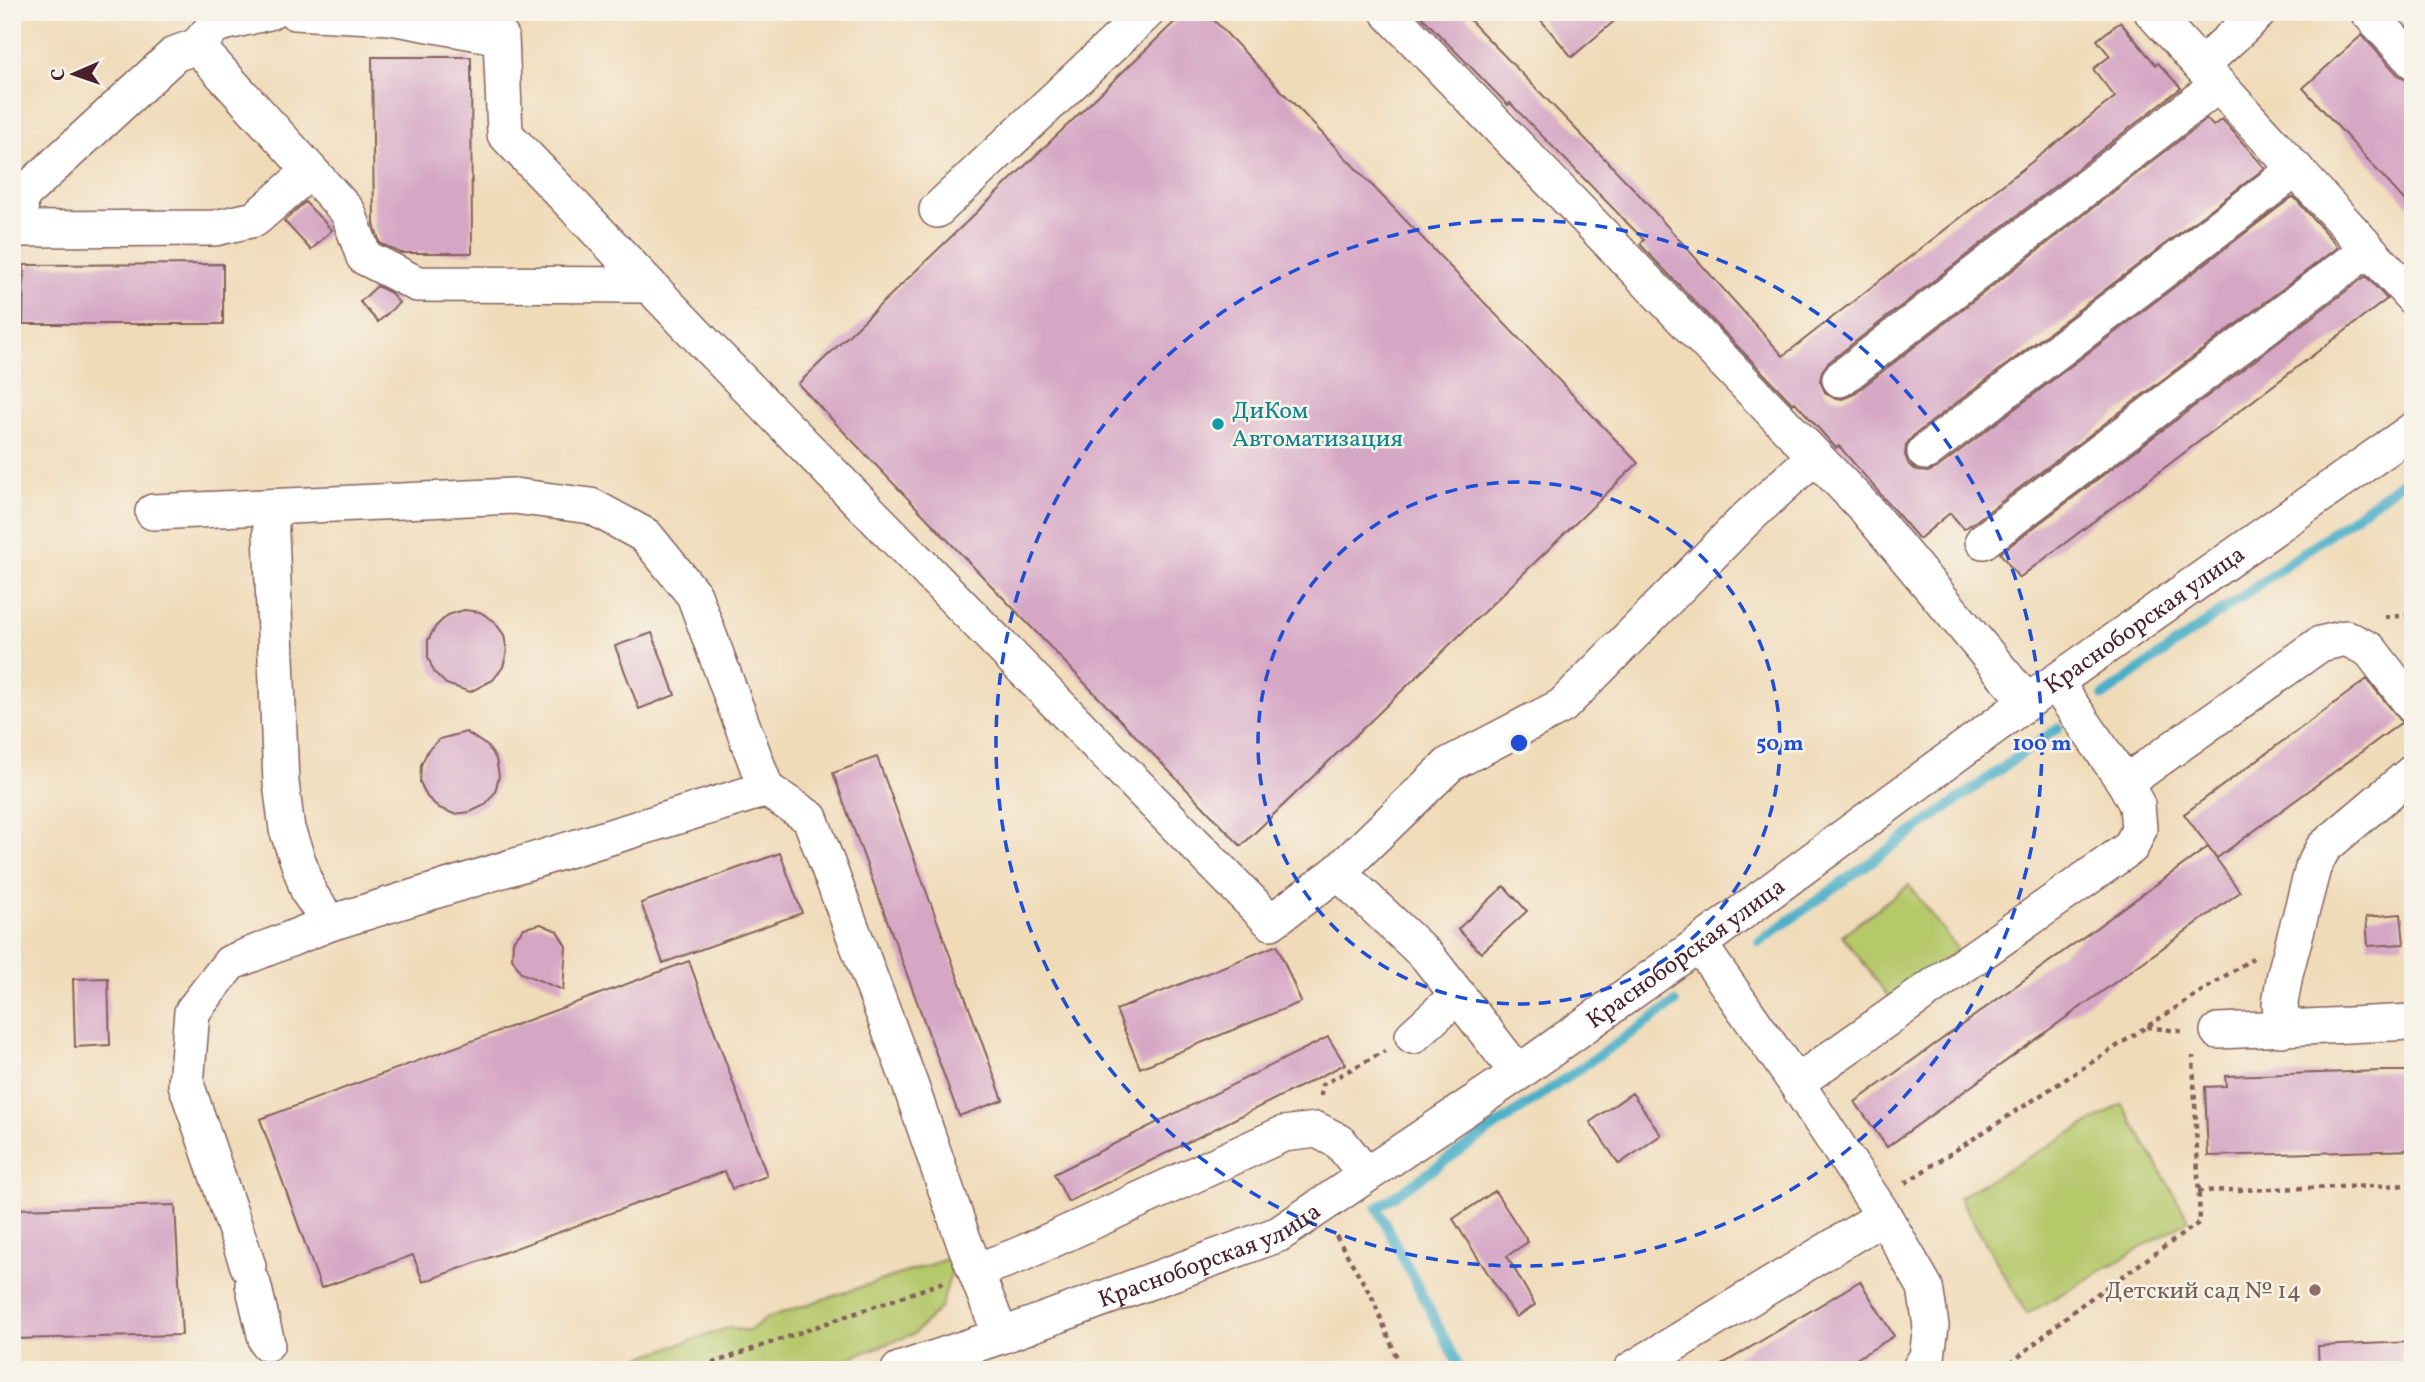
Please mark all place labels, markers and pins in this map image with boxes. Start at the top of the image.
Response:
place label: ДиКом Автоматизация [1232,395,1403,457]
marker: ДиКом Автоматизация [1210,416,1226,432]
centre of rings [1507,731,1531,755]
place label: Детский сад № 14 [2105,1275,2301,1309]
marker: Детский сад № 14 [2307,1282,2323,1298]

